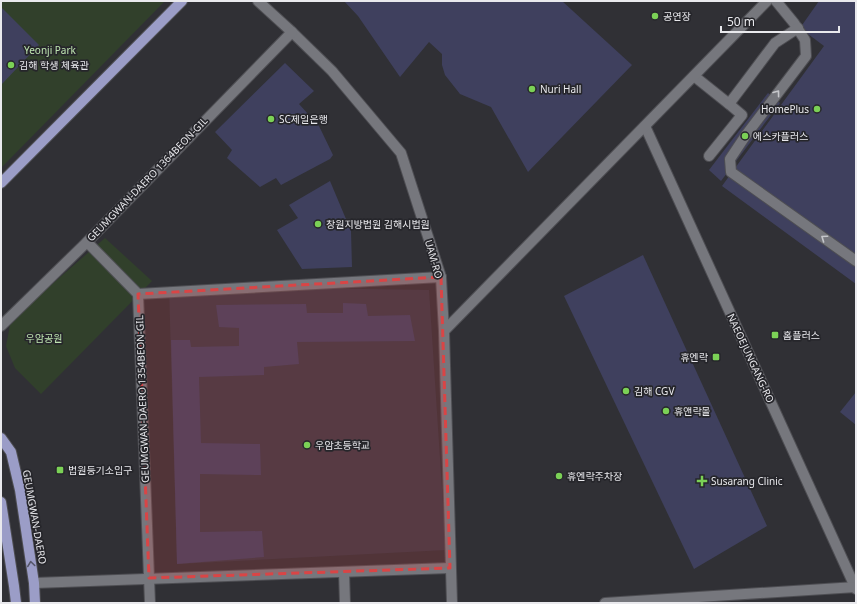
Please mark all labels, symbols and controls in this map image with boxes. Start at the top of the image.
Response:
scale bar [721,8,839,34]
place label: 공연장 [663,9,691,23]
marker: 공연장 [650,11,660,21]
text: 50 m [727,13,755,30]
park label: Yeonji Park [24,43,77,57]
place label: 김해 학생 체육관 [19,58,89,72]
marker: 김해 학생 체육관 [6,60,16,70]
place label: Nuri Hall [540,82,581,96]
marker: Nuri Hall [527,84,537,94]
one-way arrow [773,90,780,97]
place label: HomePlus [761,102,809,116]
marker: HomePlus [812,104,822,114]
place label: SC제일은행 [279,112,328,126]
street label: GEUMGWAN-DAERO 1364BEON-GIL [84,114,210,244]
marker: SC제일은행 [266,114,276,124]
place label: 에스카플러스 [753,129,808,143]
marker: 에스카플러스 [740,131,750,141]
place label: 창원지방법원 김해시법원 [326,217,430,231]
marker: 창원지방법원 김해시법원 [313,219,323,229]
one-way arrow [821,235,828,243]
street label: UAM-RO [422,238,446,280]
street label: NAEOEJUNGANG-RO [724,311,778,405]
street label: GEUMGWAN-DAERO 1354BEON-GIL [132,315,152,483]
place label: 홈플러스 [783,328,820,342]
marker: 홈플러스 [770,330,780,340]
park label: 우암공원 [26,331,62,345]
place label: 휴엔락 [680,350,709,364]
marker: 휴엔락 [711,352,721,362]
place label: 김해 CGV [634,384,674,398]
marker: 김해 CGV [621,386,631,396]
place label: 휴앤락몰 [674,404,711,418]
marker: 휴앤락몰 [661,406,671,416]
place label: 우암초등학교 [315,438,370,452]
marker: 우암초등학교 [302,440,312,450]
place label: 법원등기소입구 [68,463,132,477]
marker: 법원등기소입구 [55,465,65,475]
street label: GEUMGWAN-DAERO [20,469,50,566]
place label: 휴엔락주차장 [567,469,622,483]
marker: 휴엔락주차장 [554,471,564,481]
place label: Susarang Clinic [711,474,783,488]
marker: Susarang Clinic [696,475,708,487]
one-way arrow [27,561,36,567]

